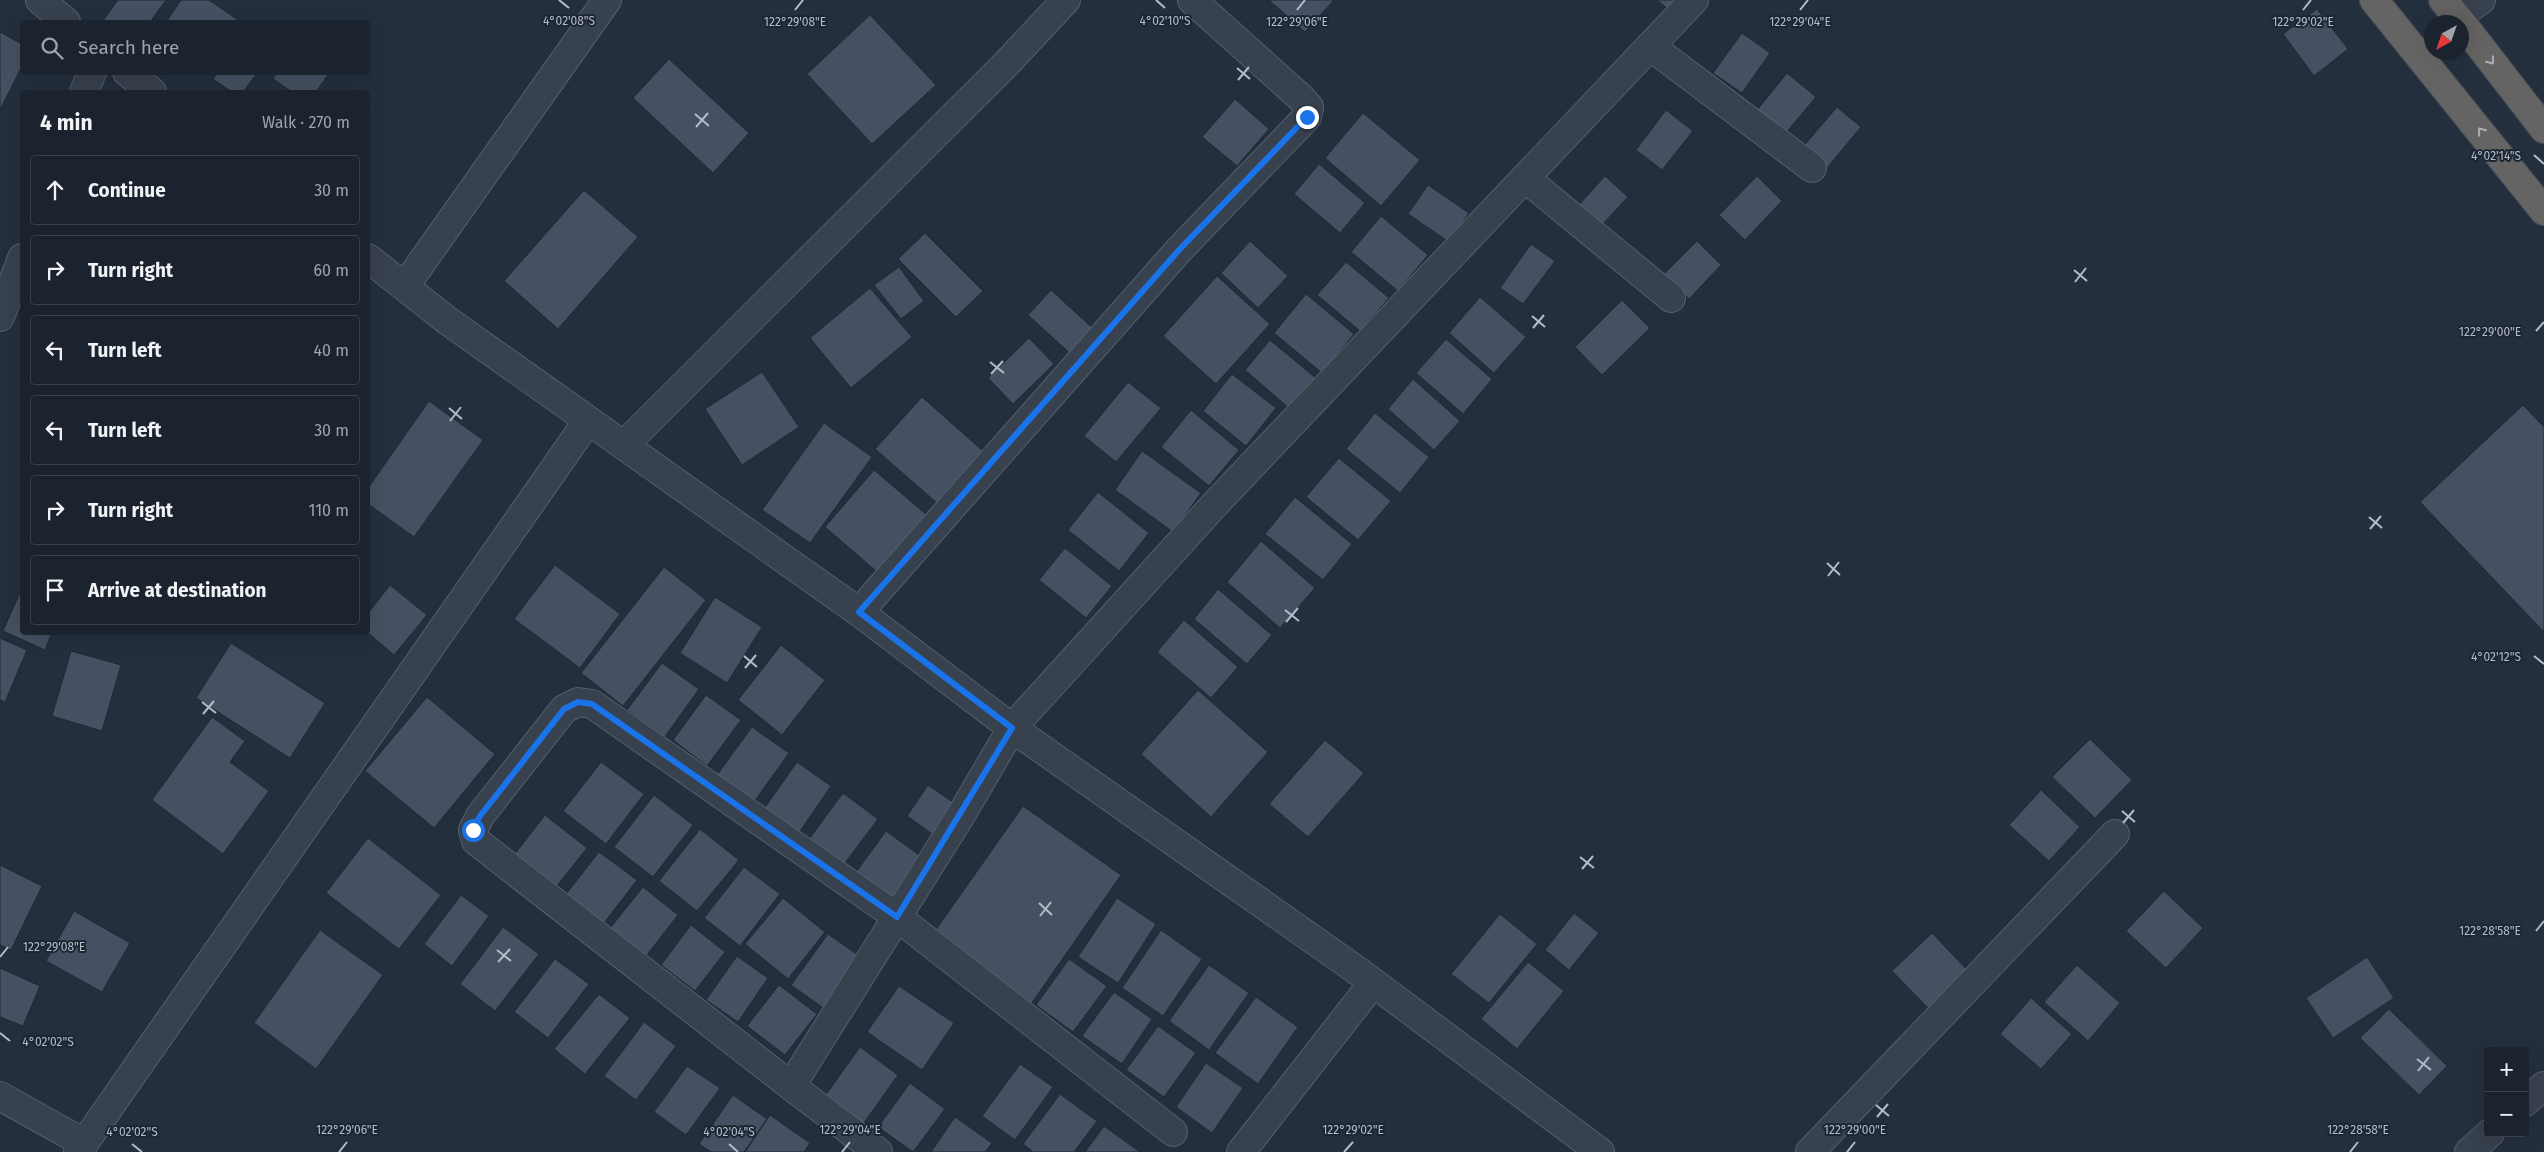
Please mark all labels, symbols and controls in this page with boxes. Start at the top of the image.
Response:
text: 4°02'08"S [543,14,596,28]
text: 4°02'10"S [1140,14,1191,28]
text: 122°29'08"E [764,15,826,29]
text: 122°29'06"E [1266,15,1328,29]
text: 122°29'04"E [1769,15,1831,29]
text: 122°29'02"E [2272,15,2334,29]
north arrow [2424,15,2469,60]
search box [20,20,370,75]
icon: search [38,34,66,62]
text: Search here [78,36,179,59]
one-way arrow [2486,55,2494,64]
route end [1296,106,1319,129]
text: 4 min [40,110,93,136]
text: Walk · 270 m [262,113,350,132]
one-way arrow [2479,128,2487,137]
text: 4°02'14"S [2471,149,2522,163]
icon: ahead [41,176,69,204]
text: Continue [88,179,166,202]
text: 30 m [314,181,349,200]
icon: right [41,256,69,284]
text: Turn right [88,259,173,282]
text: 60 m [314,261,349,280]
text: 122°29'00"E [2459,325,2521,339]
icon: left [41,336,69,364]
text: Turn left [88,339,162,362]
text: 40 m [314,341,349,360]
icon: left [41,416,69,444]
text: Turn left [88,419,162,442]
text: 30 m [314,421,349,440]
icon: right [41,496,69,524]
text: Turn right [88,499,173,522]
text: 110 m [308,501,349,520]
icon: arrive [41,576,69,604]
text: Arrive at destination [88,579,267,602]
text: 4°02'12"S [2471,650,2522,664]
route start [462,819,485,842]
text: 122°28'58"E [2459,924,2521,938]
text: 122°29'08"E [23,940,85,954]
text: 4°02'02"S [22,1035,74,1049]
map controls [2484,1047,2529,1137]
button: + [2484,1047,2529,1092]
button: − [2484,1092,2529,1137]
text: 122°29'06"E [316,1123,378,1137]
text: 122°29'04"E [819,1123,881,1137]
text: 122°29'02"E [1322,1123,1384,1137]
text: 122°29'00"E [1824,1123,1886,1137]
text: 122°28'58"E [2327,1123,2389,1137]
text: 4°02'02"S [106,1125,158,1139]
text: 4°02'04"S [703,1125,755,1139]

